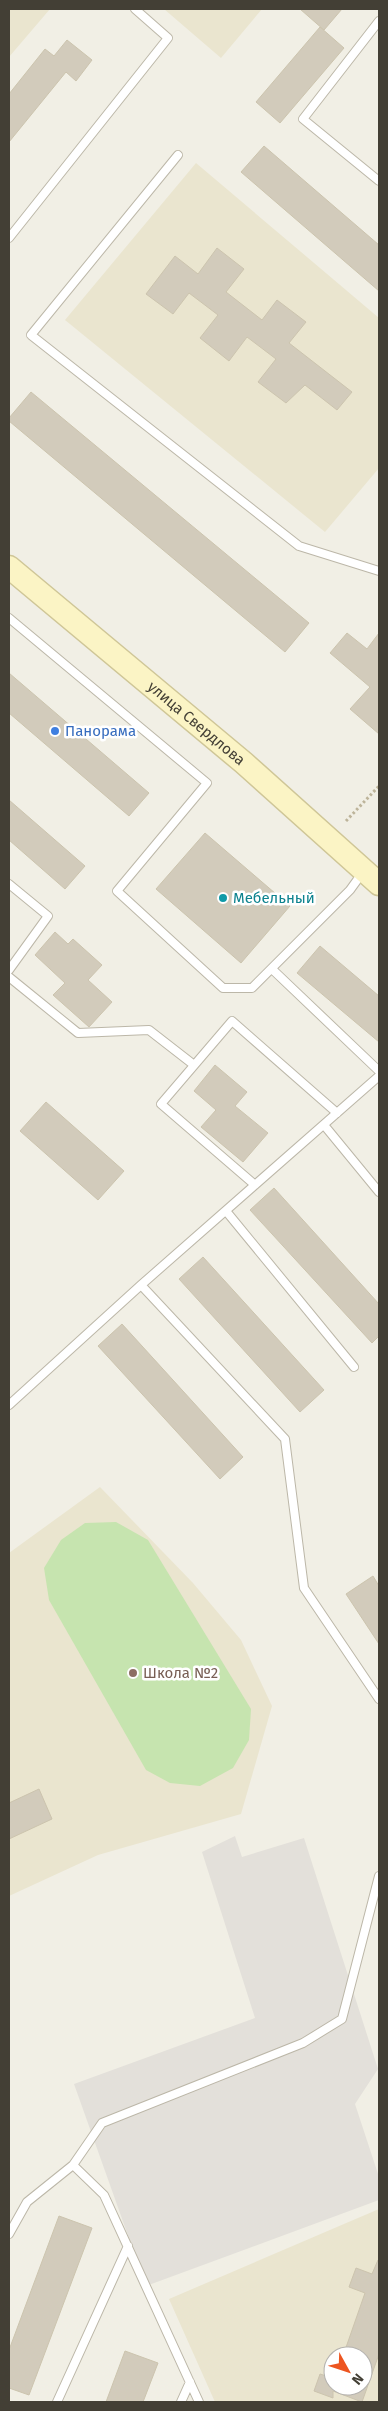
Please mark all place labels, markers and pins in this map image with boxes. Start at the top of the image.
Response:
place label: Панорама [65,722,136,740]
marker: Панорама [49,725,61,737]
place label: Мебельный [233,889,315,907]
marker: Мебельный [217,892,229,904]
place label: Школа №2 [143,1664,218,1682]
marker: Школа №2 [127,1667,139,1679]

